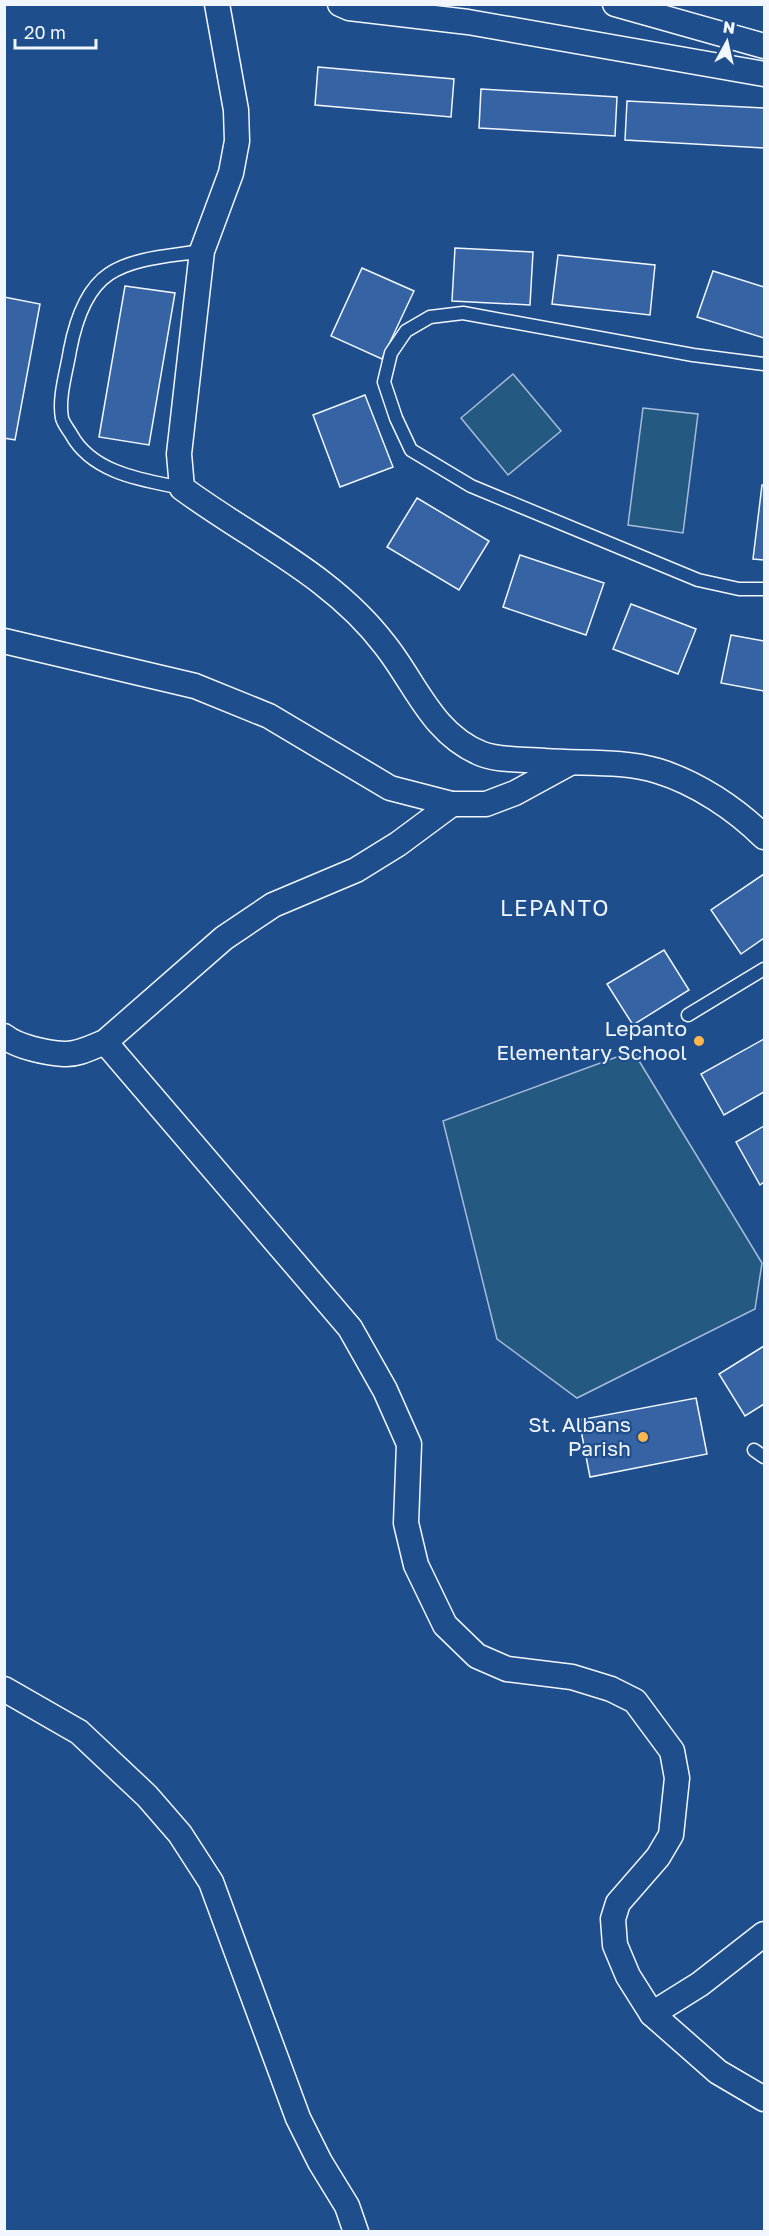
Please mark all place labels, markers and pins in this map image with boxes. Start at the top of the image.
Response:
place label: Lepanto Elementary School [496,1015,687,1065]
marker: Lepanto Elementary School [692,1034,706,1048]
place label: St. Albans Parish [528,1411,631,1461]
marker: St. Albans Parish [636,1430,650,1444]

